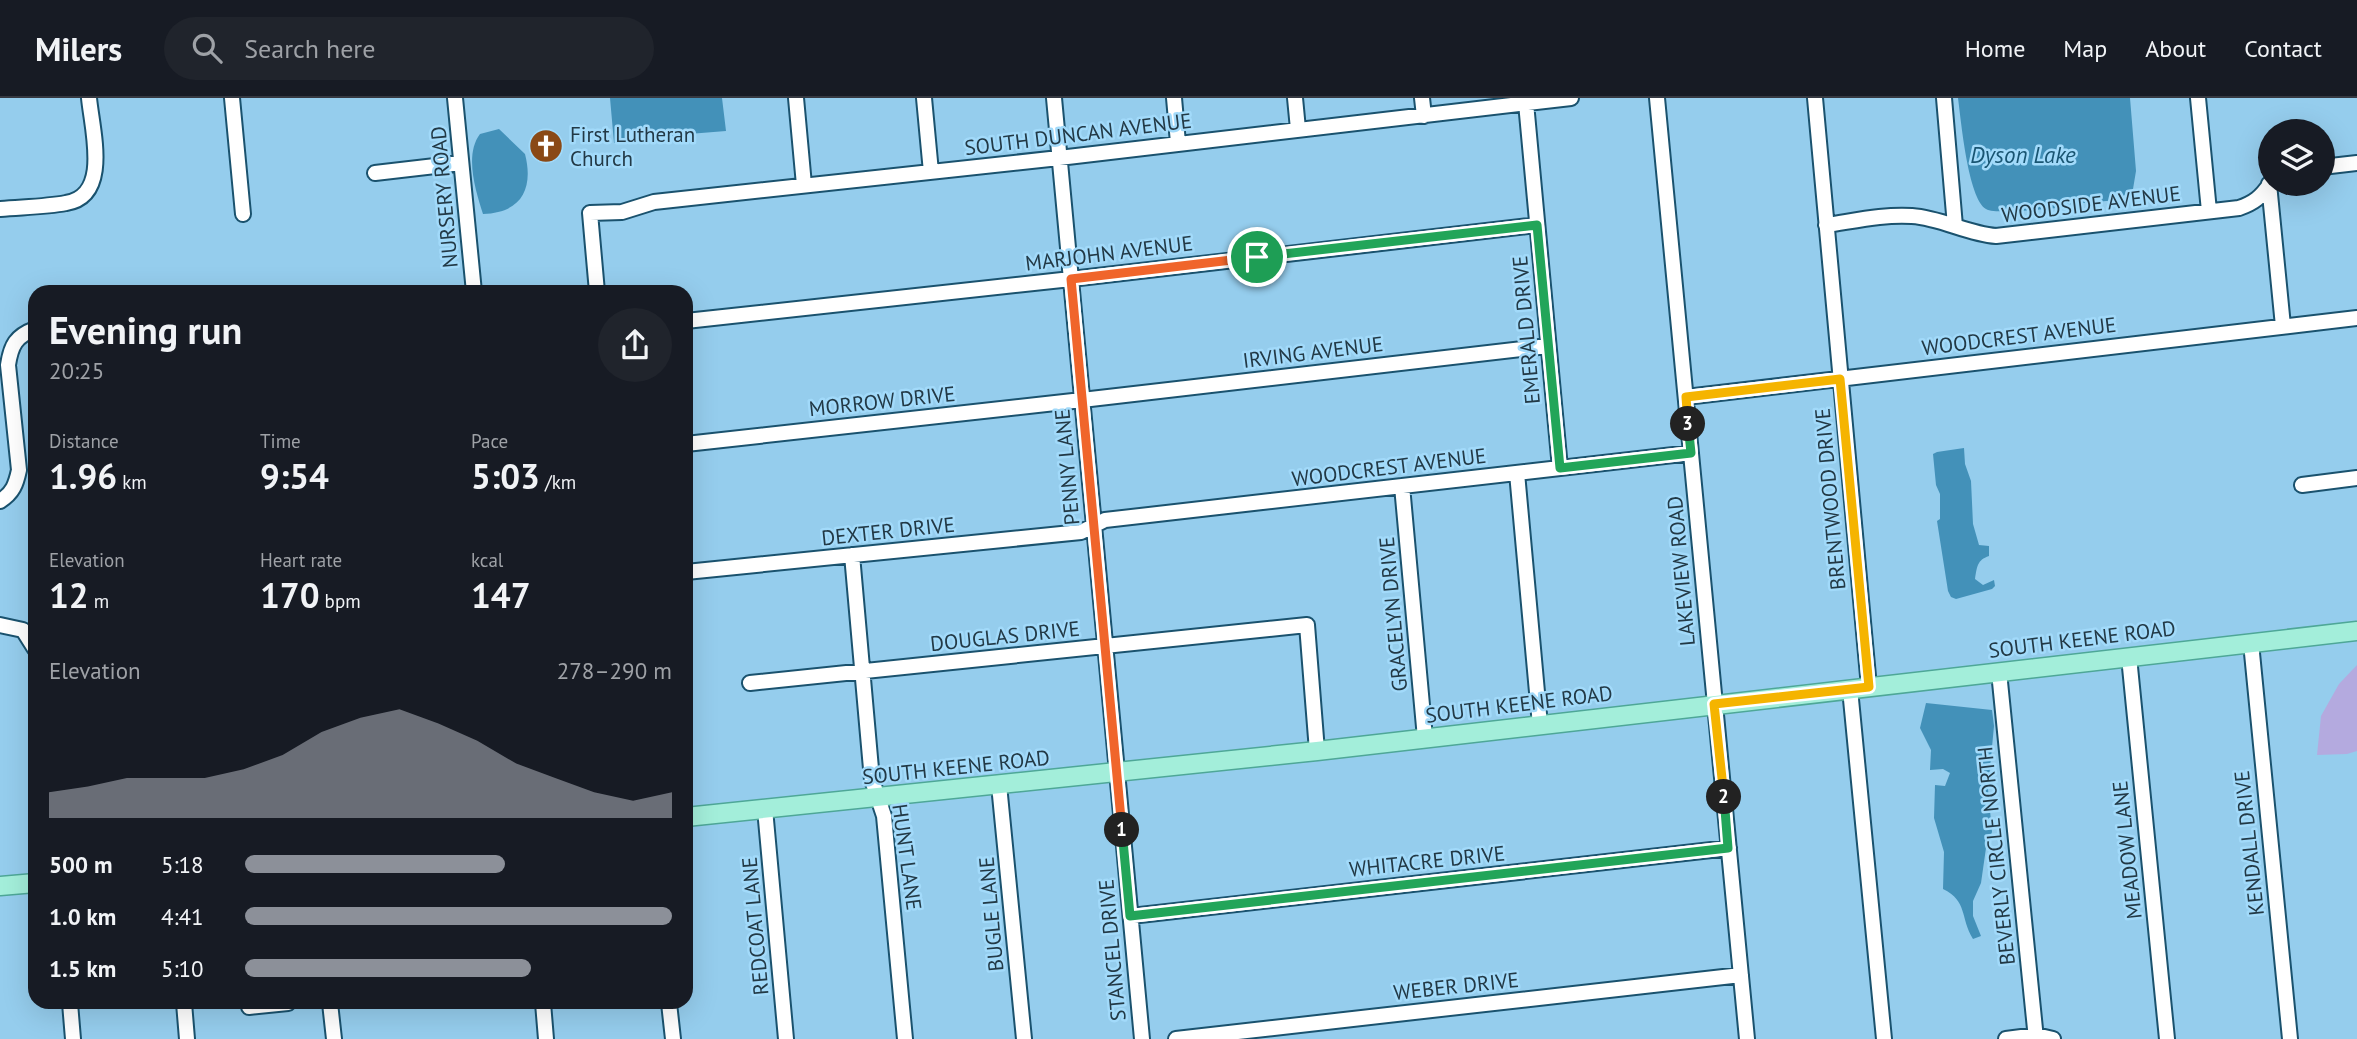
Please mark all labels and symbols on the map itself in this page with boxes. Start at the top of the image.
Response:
street label: SOUTH DUNCAN AVENUE [963,107,1193,161]
place label: First Lutheran Church [570,121,695,172]
street label: NURSERY ROAD [424,125,464,269]
church icon: First Lutheran Church [527,127,565,165]
water label: Dyson Lake [1970,140,2076,169]
street label: WOODSIDE AVENUE [2000,180,2182,228]
pin [1227,227,1287,287]
street label: MARJOHN AVENUE [1024,229,1194,277]
street label: EMERALD DRIVE [1506,255,1546,405]
street label: WOODCREST AVENUE [1920,311,2118,361]
street label: IRVING AVENUE [1241,330,1385,374]
street label: MORROW DRIVE [807,380,957,422]
pin: 3 [1670,406,1706,442]
street label: BRENTWOOD DRIVE [1809,407,1851,591]
street label: PENNY LANE [1048,408,1086,526]
street label: WOODCREST AVENUE [1290,442,1488,492]
street label: LAKEVIEW ROAD [1661,495,1701,647]
street label: DEXTER DRIVE [820,511,956,551]
street label: GRACELYN DRIVE [1373,535,1413,693]
street label: SOUTH KEENE ROAD [1987,614,2177,664]
street label: DOUGLAS DRIVE [929,615,1081,657]
street label: SOUTH KEENE ROAD [1424,679,1614,729]
street label: SOUTH KEENE ROAD [861,744,1051,790]
street label: BEVERLY CIRCLE NORTH [1971,745,2021,967]
street label: KENDALL DRIVE [2228,769,2270,917]
street label: MEADOW LANE [2106,779,2148,921]
pin: 2 [1706,780,1742,814]
street label: HUNT LANE [886,802,928,912]
pin: 1 [1104,812,1140,848]
street label: WHITACRE DRIVE [1348,839,1506,883]
street label: BUGLE LANE [973,855,1009,973]
street label: REDCOAT LANE [736,856,774,996]
street label: STANCEL DRIVE [1092,878,1132,1022]
street label: WEBER DRIVE [1392,966,1520,1006]

